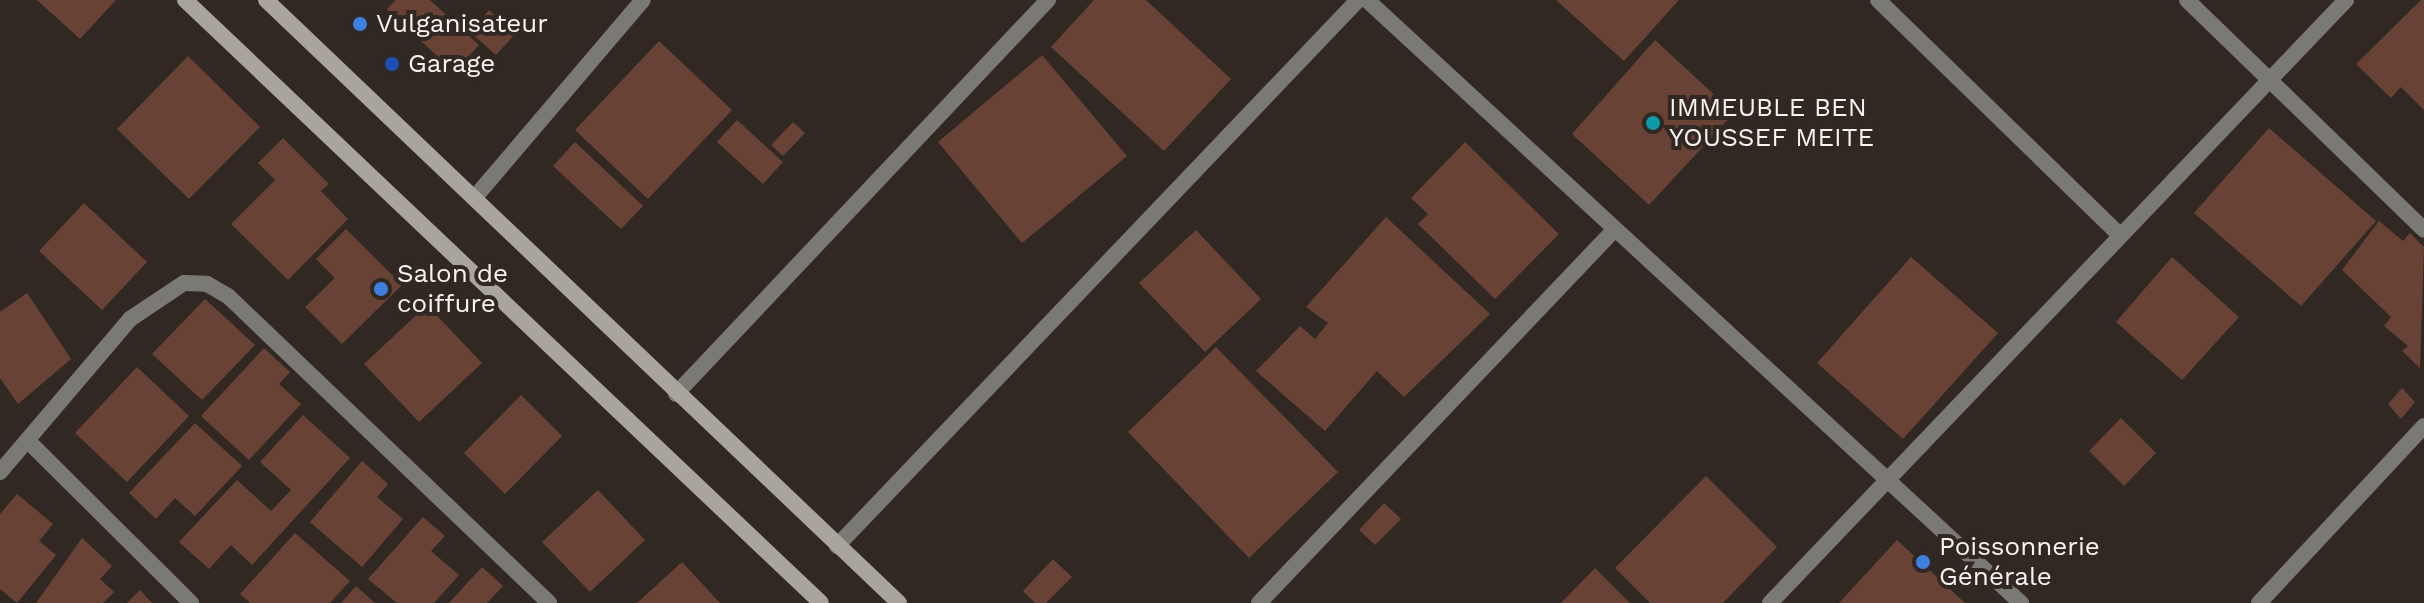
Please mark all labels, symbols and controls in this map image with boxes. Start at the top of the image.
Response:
place label: Vulganisateur [376,8,548,40]
marker: Vulganisateur [351,15,369,33]
place label: Garage [408,48,495,80]
marker: Garage [383,55,401,73]
place label: IMMEUBLE BEN YOUSSEF MEITE [1669,92,1875,154]
marker: IMMEUBLE BEN YOUSSEF MEITE [1644,114,1662,132]
place label: Salon de coiffure [397,258,508,320]
marker: Salon de coiffure [372,280,390,298]
place label: Poissonnerie Générale [1939,531,2100,592]
marker: Poissonnerie Générale [1914,553,1932,571]

